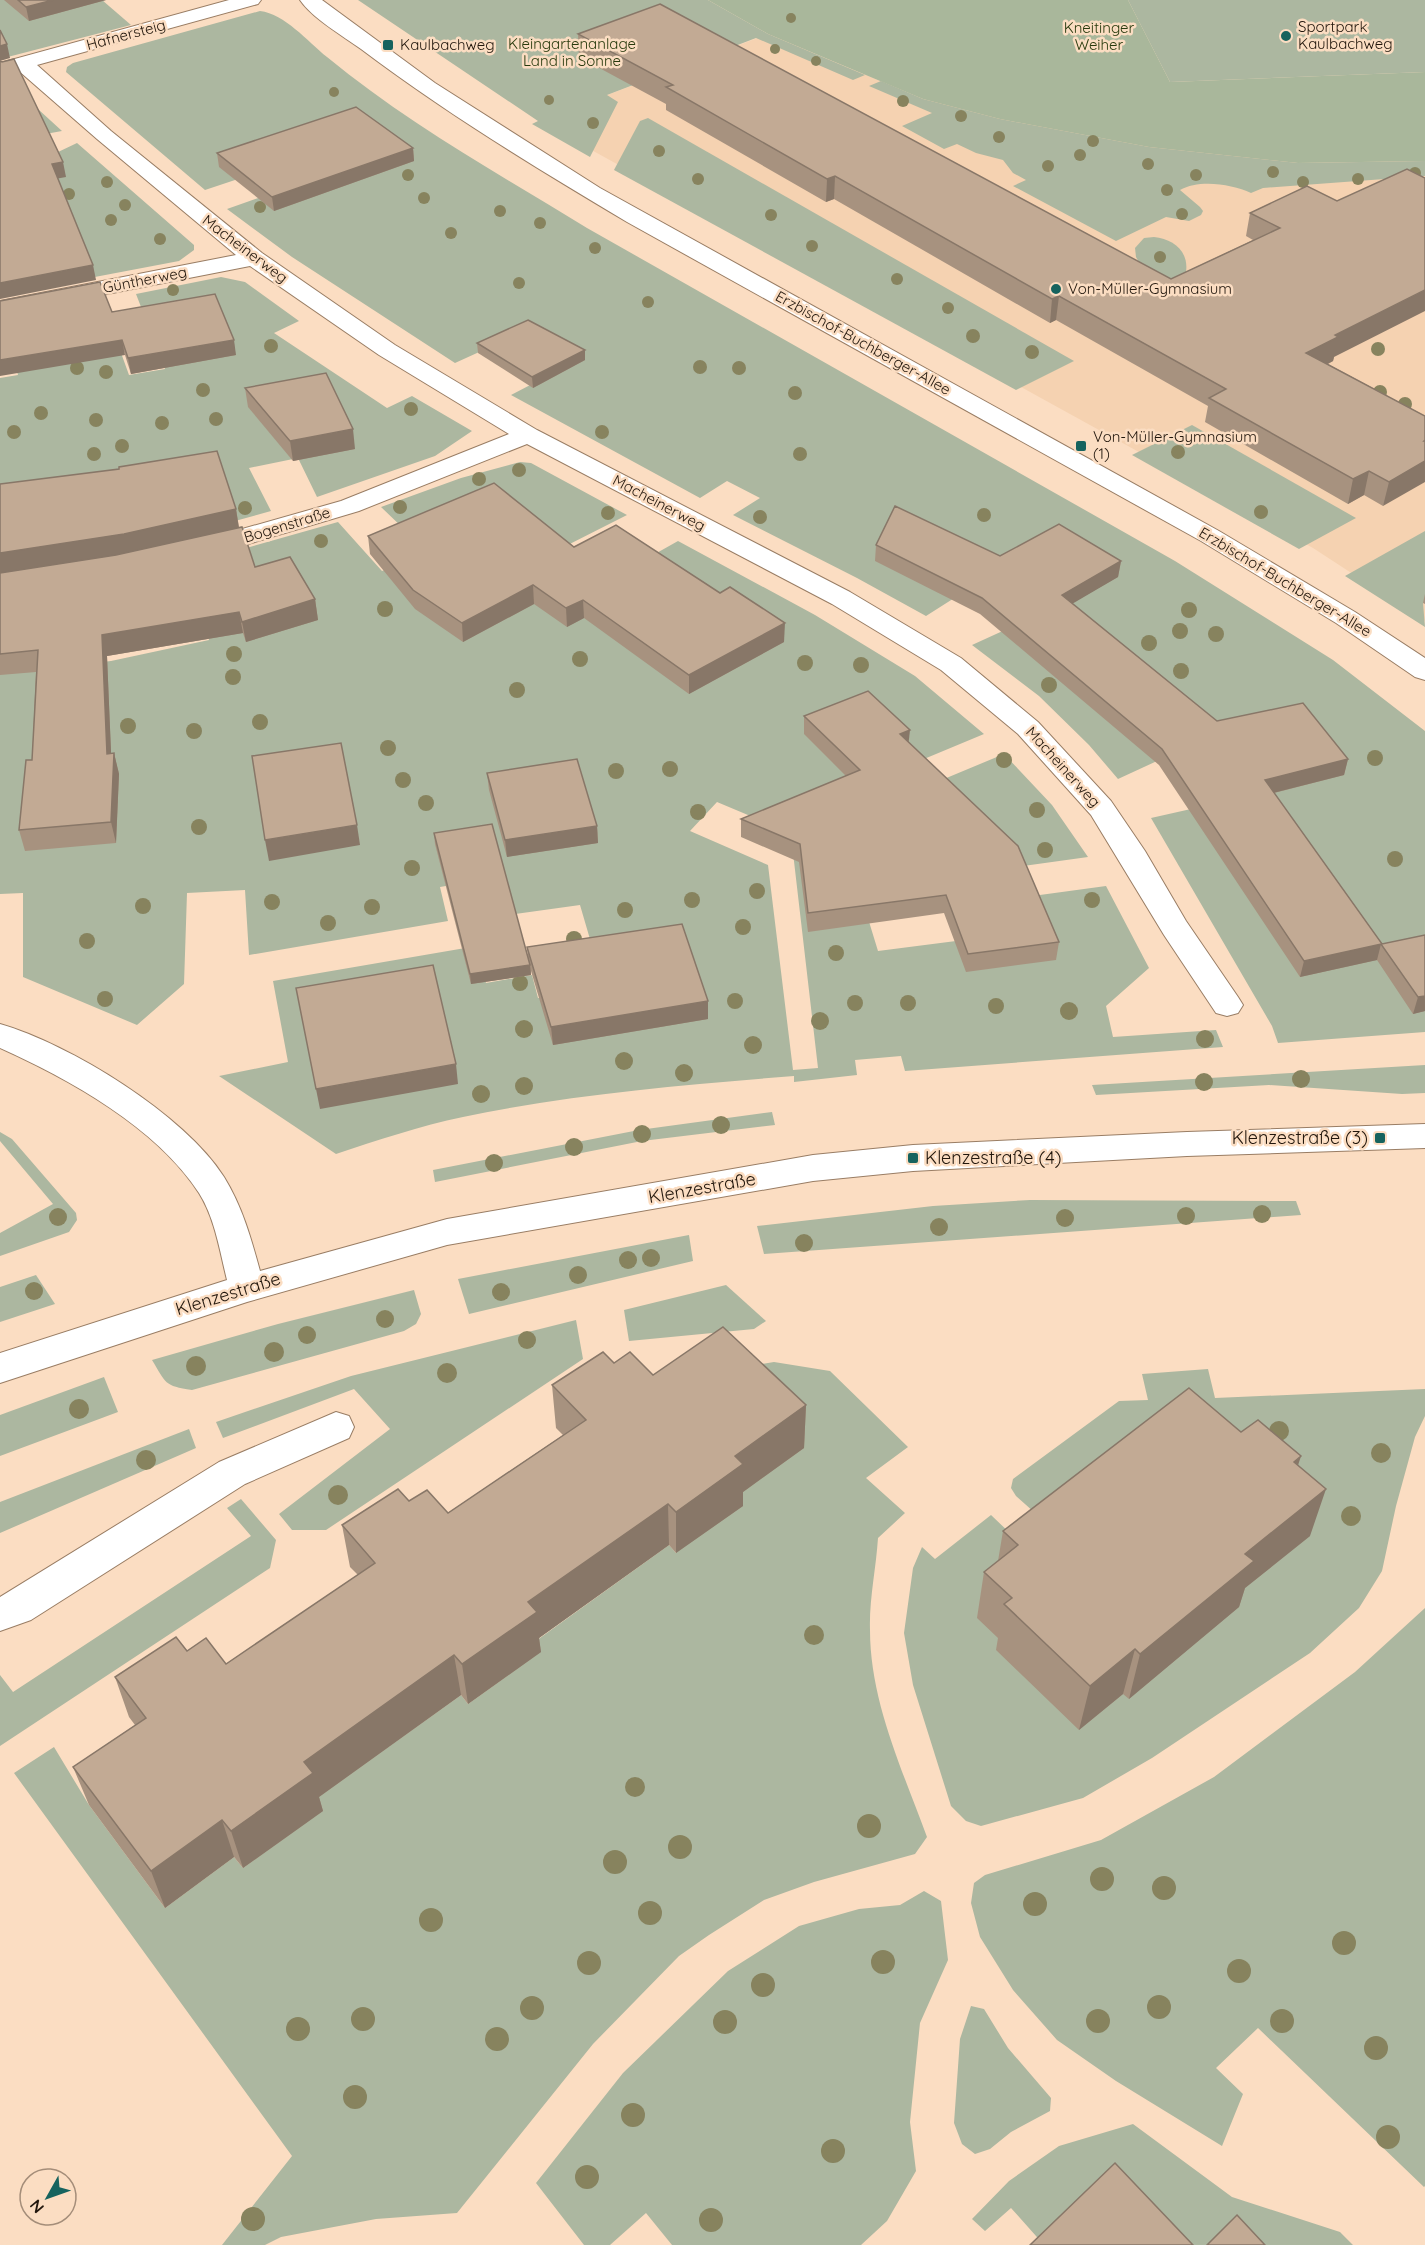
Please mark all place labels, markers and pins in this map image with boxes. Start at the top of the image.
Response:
place label: Sportpark Kaulbachweg [1298,17,1393,53]
marker: Sportpark Kaulbachweg [1279,29,1293,43]
place label: Kaulbachweg [400,35,495,54]
marker: Kaulbachweg [381,38,395,52]
place label: Von-Müller-Gymnasium [1068,279,1232,298]
marker: Von-Müller-Gymnasium [1049,282,1063,296]
place label: Von-Müller-Gymnasium (1) [1093,427,1257,463]
marker: Von-Müller-Gymnasium (1) [1074,439,1088,453]
place label: Klenzestraße (3) [1232,1126,1368,1149]
marker: Klenzestraße (3) [1373,1131,1387,1145]
place label: Klenzestraße (4) [925,1146,1061,1169]
marker: Klenzestraße (4) [906,1151,920,1165]

